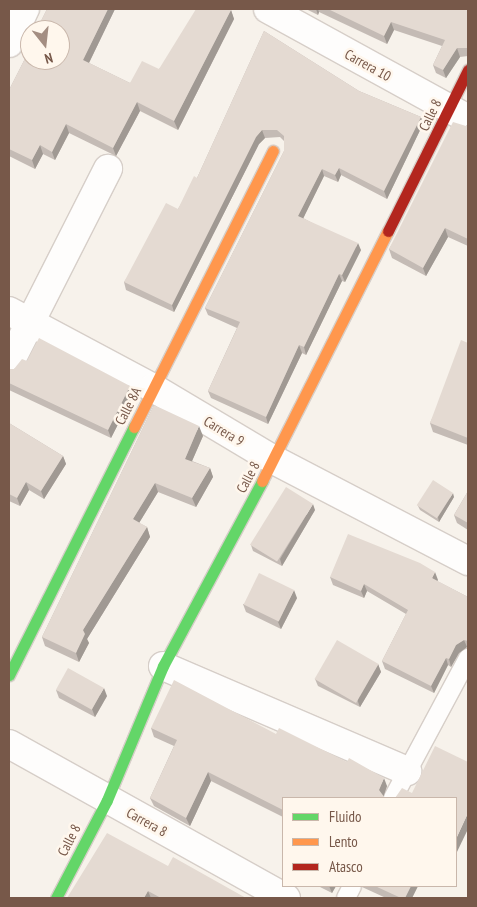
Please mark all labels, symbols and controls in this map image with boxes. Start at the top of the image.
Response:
north arrow [20,20,70,70]
street label: Carrera 10 [342,45,394,85]
text: N [43,49,55,68]
street label: Calle 8 [415,96,445,134]
street label: Calle 8A [111,384,145,428]
street label: Carrera 9 [201,412,247,450]
street label: Calle 8 [233,458,263,496]
legend [282,797,457,887]
street label: Carrera 8 [124,804,170,840]
text: Fluido [329,807,361,826]
street label: Calle 8 [54,821,84,859]
text: Lento [329,832,358,851]
text: Atasco [329,857,363,876]

